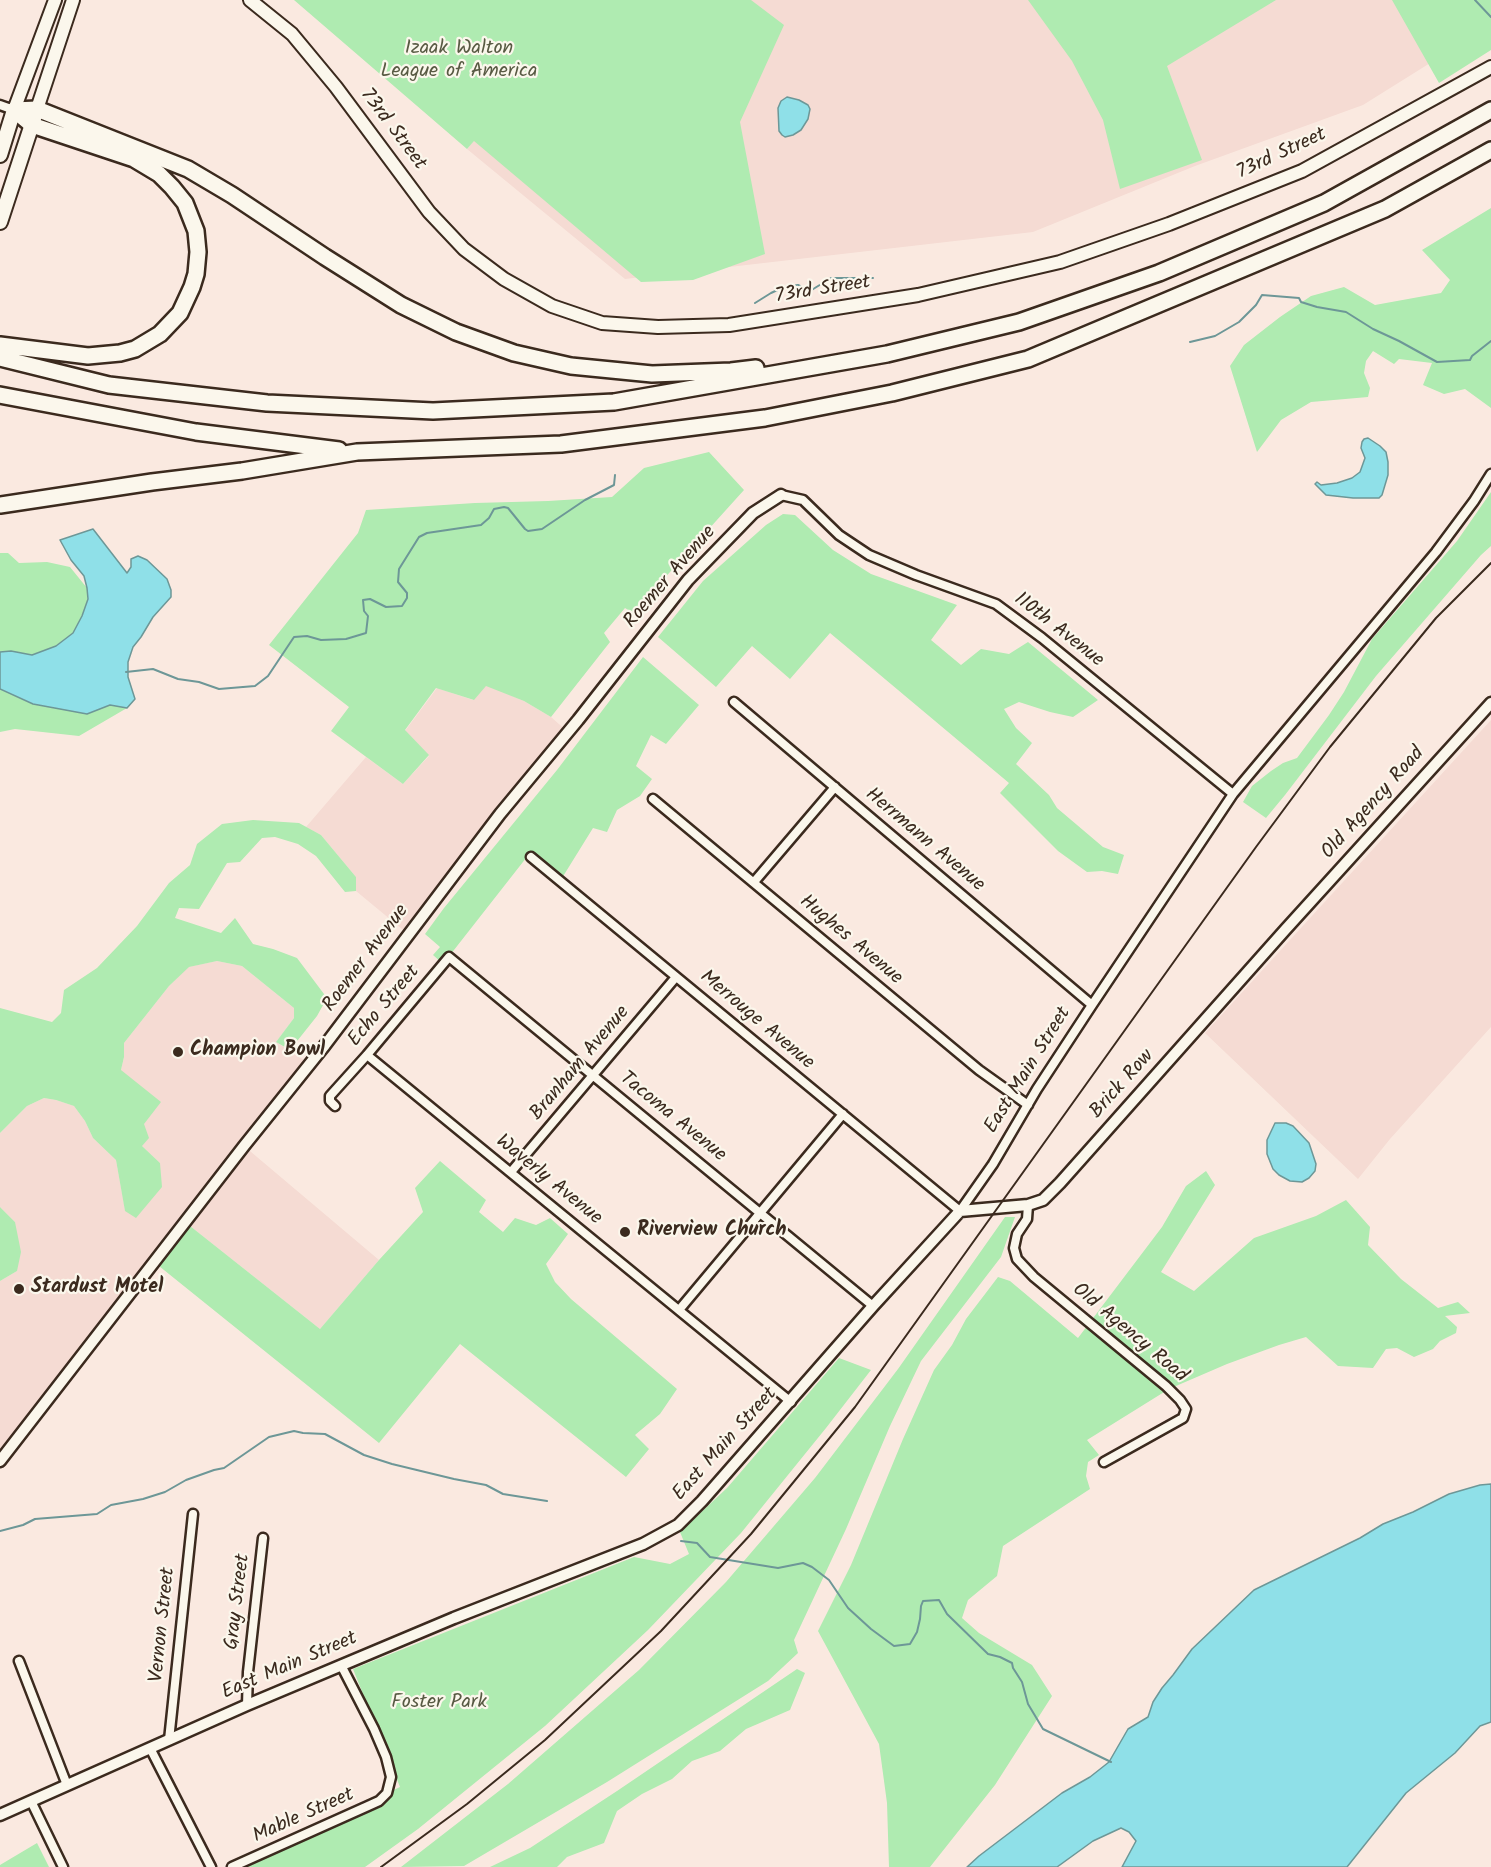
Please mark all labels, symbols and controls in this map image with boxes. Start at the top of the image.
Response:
park label: Izaak Walton League of America [381,38,537,85]
street label: 73rd Street [354,84,430,176]
street label: 73rd Street [1233,124,1331,186]
street label: 73rd Street [774,272,872,310]
street label: Roemer Avenue [620,522,722,634]
street label: 110th Avenue [1008,588,1108,674]
street label: Old Agency Road [1317,743,1431,865]
street label: Herrmann Avenue [859,784,989,898]
street label: Hughes Avenue [793,891,907,991]
street label: Roemer Avenue [319,901,415,1017]
street label: Echo Street [344,961,426,1053]
street label: Merrouge Avenue [694,966,818,1076]
street label: Branham Avenue [526,1002,636,1126]
street label: East Main Street [980,1003,1078,1139]
place label: Champion Bowl [190,1040,325,1064]
marker: Champion Bowl [171,1045,185,1059]
street label: Brick Row [1086,1046,1160,1124]
street label: Tacoma Avenue [614,1068,730,1168]
street label: Waverly Avenue [490,1131,606,1231]
place label: Riverview Church [637,1220,787,1244]
marker: Riverview Church [618,1225,632,1239]
place label: Stardust Motel [31,1277,163,1301]
street label: Old Agency Road [1067,1279,1191,1389]
marker: Stardust Motel [12,1282,26,1296]
street label: East Main Street [669,1383,783,1507]
street label: Gray Street [221,1553,257,1651]
street label: Vernon Street [146,1566,182,1684]
street label: East Main Street [219,1628,361,1706]
park label: Foster Park [391,1692,487,1716]
street label: Mable Street [250,1784,358,1850]

